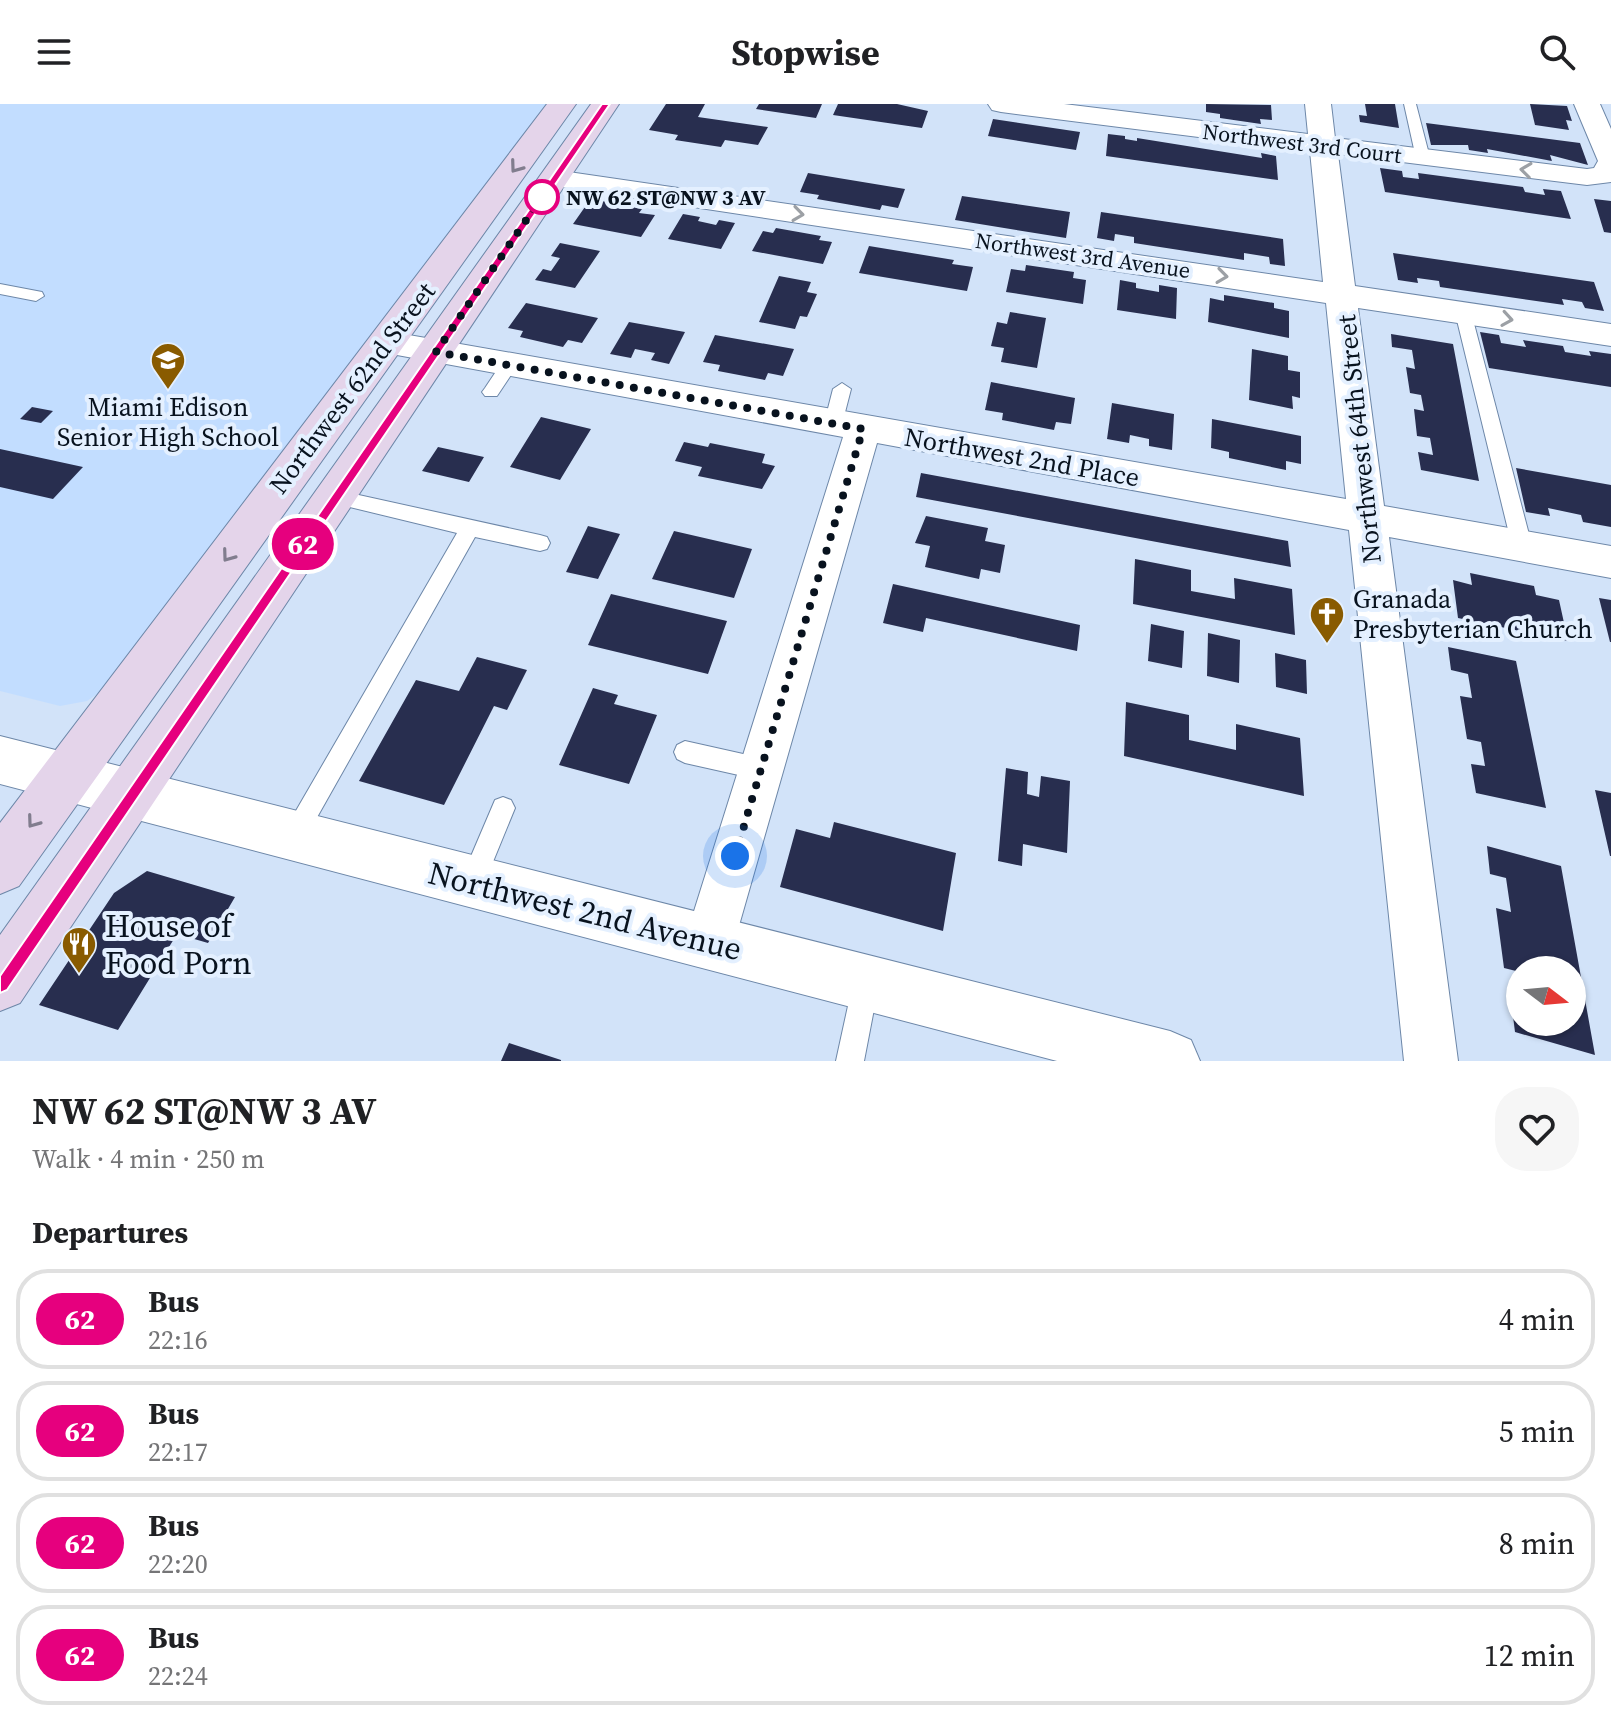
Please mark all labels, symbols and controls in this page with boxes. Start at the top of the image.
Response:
text: Stopwise [731,28,880,77]
icon: menu [32,30,76,74]
icon: search [1535,30,1579,74]
street label: Northwest 3rd Court [1201,116,1404,170]
one-way arrow [512,158,526,173]
one-way arrow [1519,162,1533,179]
marker: NW 62 ST@NW 3 AV [525,180,559,214]
place label: NW 62 ST@NW 3 AV [566,182,766,212]
one-way arrow [791,205,805,222]
street label: Northwest 3rd Avenue [974,225,1192,285]
one-way arrow [1215,267,1229,284]
street label: Northwest 62nd Street [261,274,444,501]
one-way arrow [1500,310,1513,327]
street label: Northwest 64th Street [1328,312,1390,565]
school or university icon: Miami Edison Senior High School [149,341,187,391]
place label: Miami Edison Senior High School [57,389,279,455]
street label: Northwest 2nd Place [902,419,1142,495]
line badge: 62 [267,518,339,570]
text: 62 [288,525,318,563]
one-way arrow [223,547,238,562]
place label: Granada Presbyterian Church [1353,581,1593,647]
church icon: Granada Presbyterian Church [1308,595,1346,645]
one-way arrow [28,814,42,828]
your location [715,836,755,876]
street label: Northwest 2nd Avenue [424,851,746,971]
place label: House of Food Porn [105,904,252,985]
restaurant icon: House of Food Porn [60,925,98,975]
north arrow [1506,956,1586,1036]
map controls [1506,956,1586,1036]
text: NW 62 ST@NW 3 AV [32,1085,376,1137]
button: heart [1495,1087,1579,1171]
text: Walk · 4 min · 250 m [32,1141,265,1177]
text: Departures [32,1212,188,1253]
text: Bus [148,1281,199,1322]
text: 4 min [1499,1299,1575,1340]
text: 62 [65,1300,95,1338]
text: 22:16 [148,1322,208,1358]
text: Bus [148,1393,199,1434]
text: 5 min [1499,1411,1575,1452]
text: 62 [65,1412,95,1450]
text: 22:17 [148,1434,208,1470]
text: Bus [148,1505,199,1546]
text: 8 min [1499,1523,1575,1564]
text: 62 [65,1524,95,1562]
text: 22:20 [148,1546,208,1582]
text: Bus [148,1617,199,1658]
text: 12 min [1484,1635,1575,1676]
text: 62 [65,1636,95,1674]
text: 22:24 [148,1658,208,1694]

